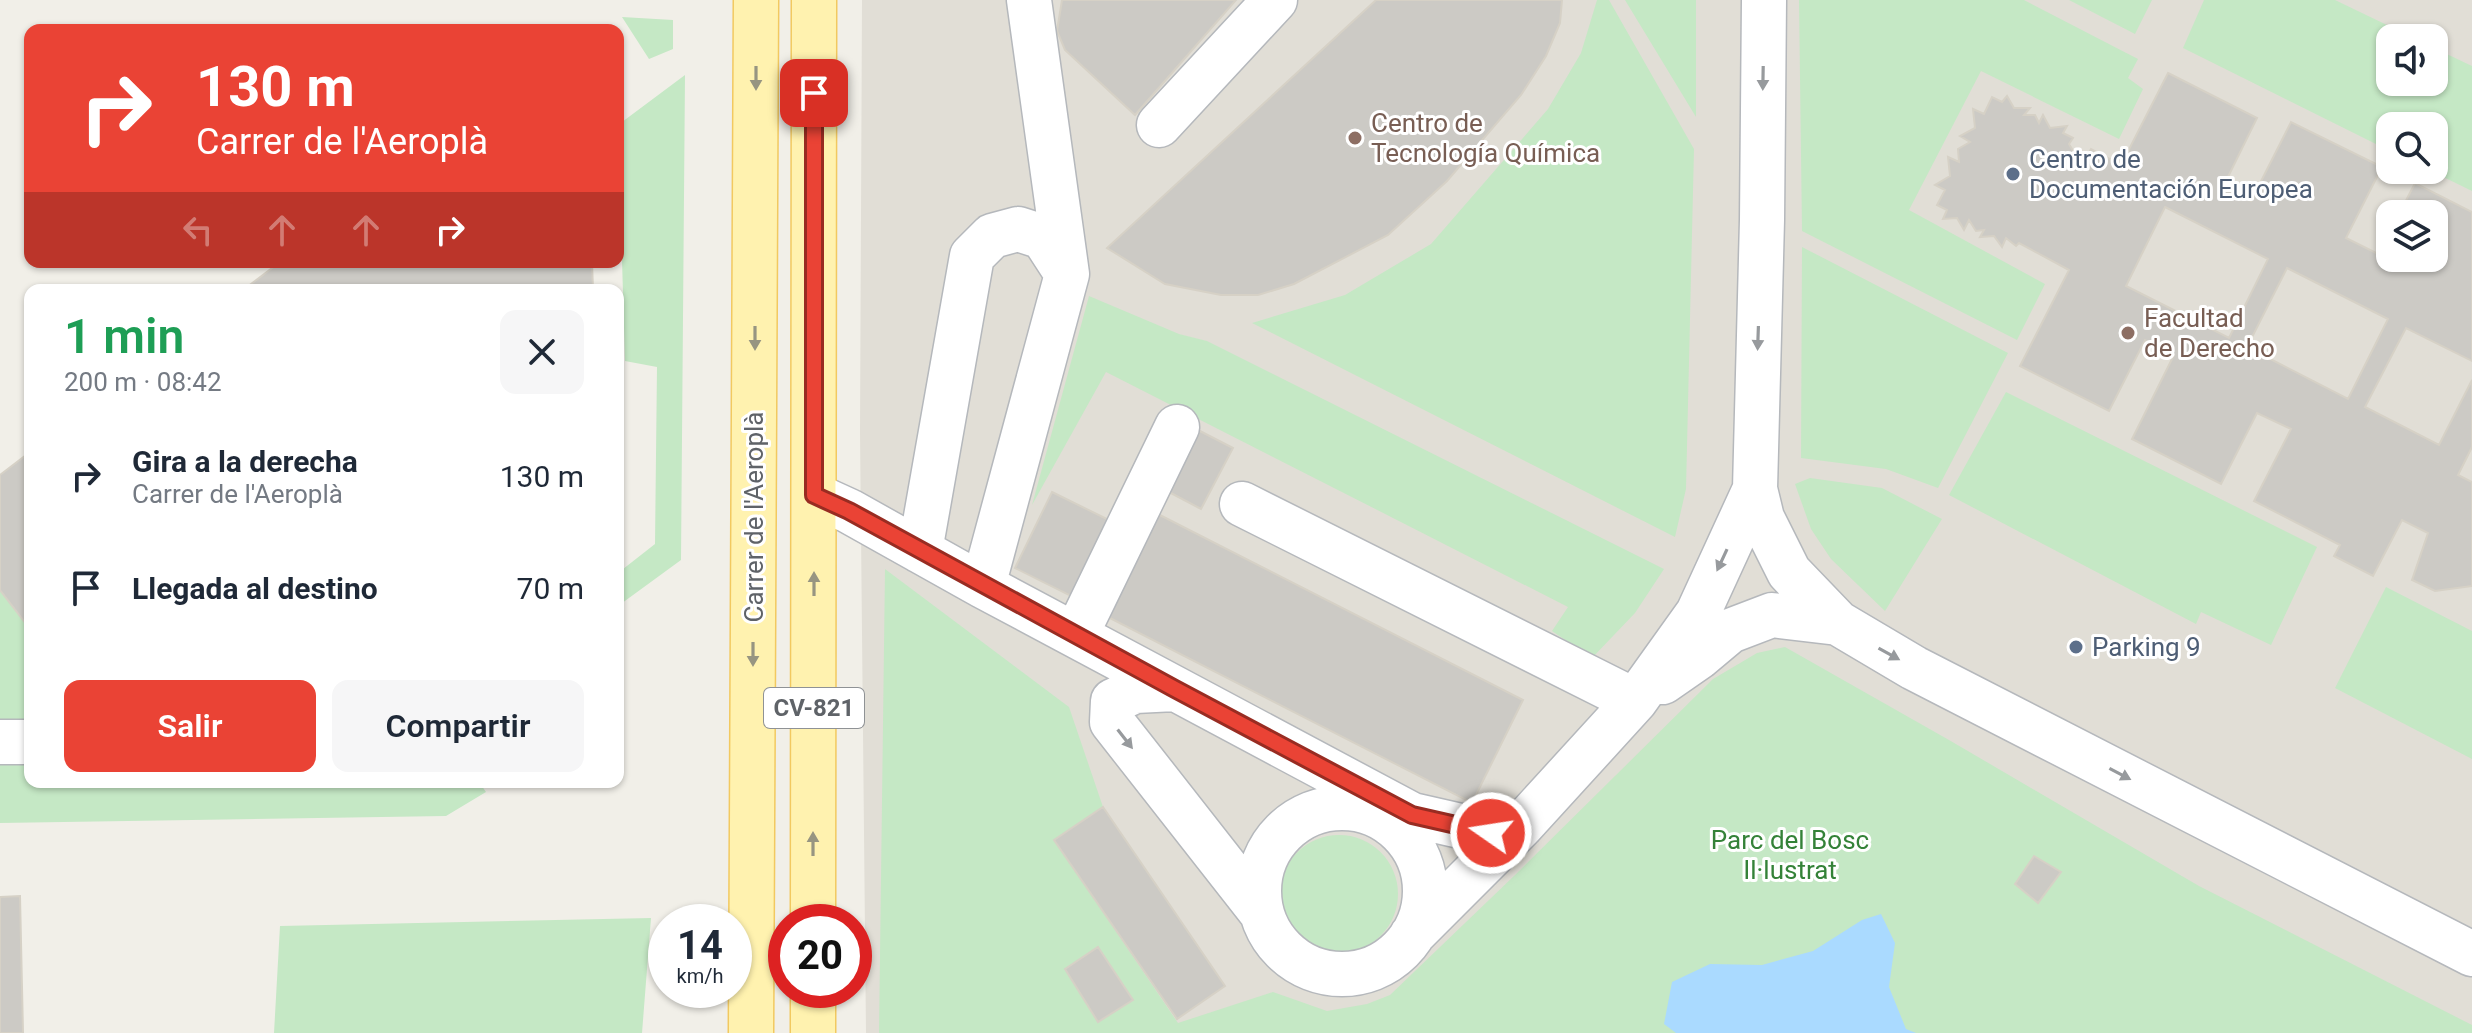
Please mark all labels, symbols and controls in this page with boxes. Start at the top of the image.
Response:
map controls [2376,24,2448,272]
button: sound [2376,24,2448,96]
text: 130 m [196,54,355,120]
icon: right [64,56,168,160]
pin [780,59,848,127]
one-way arrow [750,66,762,91]
one-way arrow [1757,66,1769,91]
icon: arrive [792,71,836,115]
place label: Centro de Tecnología Química [1371,108,1600,168]
button: search [2376,112,2448,184]
text: Carrer de l'Aeroplà [196,121,488,163]
marker: Centro de Tecnología Química [1346,129,1364,147]
place label: Centro de Documentación Europea [2029,144,2313,204]
marker: Centro de Documentación Europea [2004,165,2022,183]
button: layers [2376,200,2448,272]
icon: left [176,208,220,252]
icon: ahead [260,208,304,252]
icon: ahead [344,208,388,252]
icon: right [428,208,472,252]
place label: Facultad de Derecho [2144,303,2275,363]
text: 1 min [64,308,184,365]
button: close [500,310,584,394]
marker: Facultad de Derecho [2119,324,2137,342]
one-way arrow [749,326,761,351]
one-way arrow [1752,326,1765,351]
text: 200 m · 08:42 [64,367,222,397]
street label: Carrer de l'Aeroplà [739,412,769,622]
text: Gira a la derecha [132,444,358,479]
icon: right [64,454,108,498]
text: 130 m [500,459,584,494]
text: Carrer de l'Aeroplà [132,479,343,509]
one-way arrow [1716,548,1729,572]
icon: arrive [64,566,108,610]
text: Llegada al destino [132,571,378,606]
text: 70 m [517,571,584,606]
one-way arrow [808,571,820,596]
place label: Parking 9 [2092,632,2201,662]
marker: Parking 9 [2067,638,2085,656]
one-way arrow [747,642,759,667]
one-way arrow [1878,647,1900,661]
button: Salir [64,680,316,772]
button: Compartir [332,680,584,772]
road number: CV-821 [764,688,864,728]
one-way arrow [1117,729,1133,749]
one-way arrow [2108,767,2131,780]
position arrow [1449,791,1533,875]
park label: Parc del Bosc Il·lustrat [1711,825,1869,885]
one-way arrow [807,831,819,856]
speed limit sign: 20 [768,904,872,1008]
text: 14 [677,922,723,969]
text: km/h [677,964,723,988]

